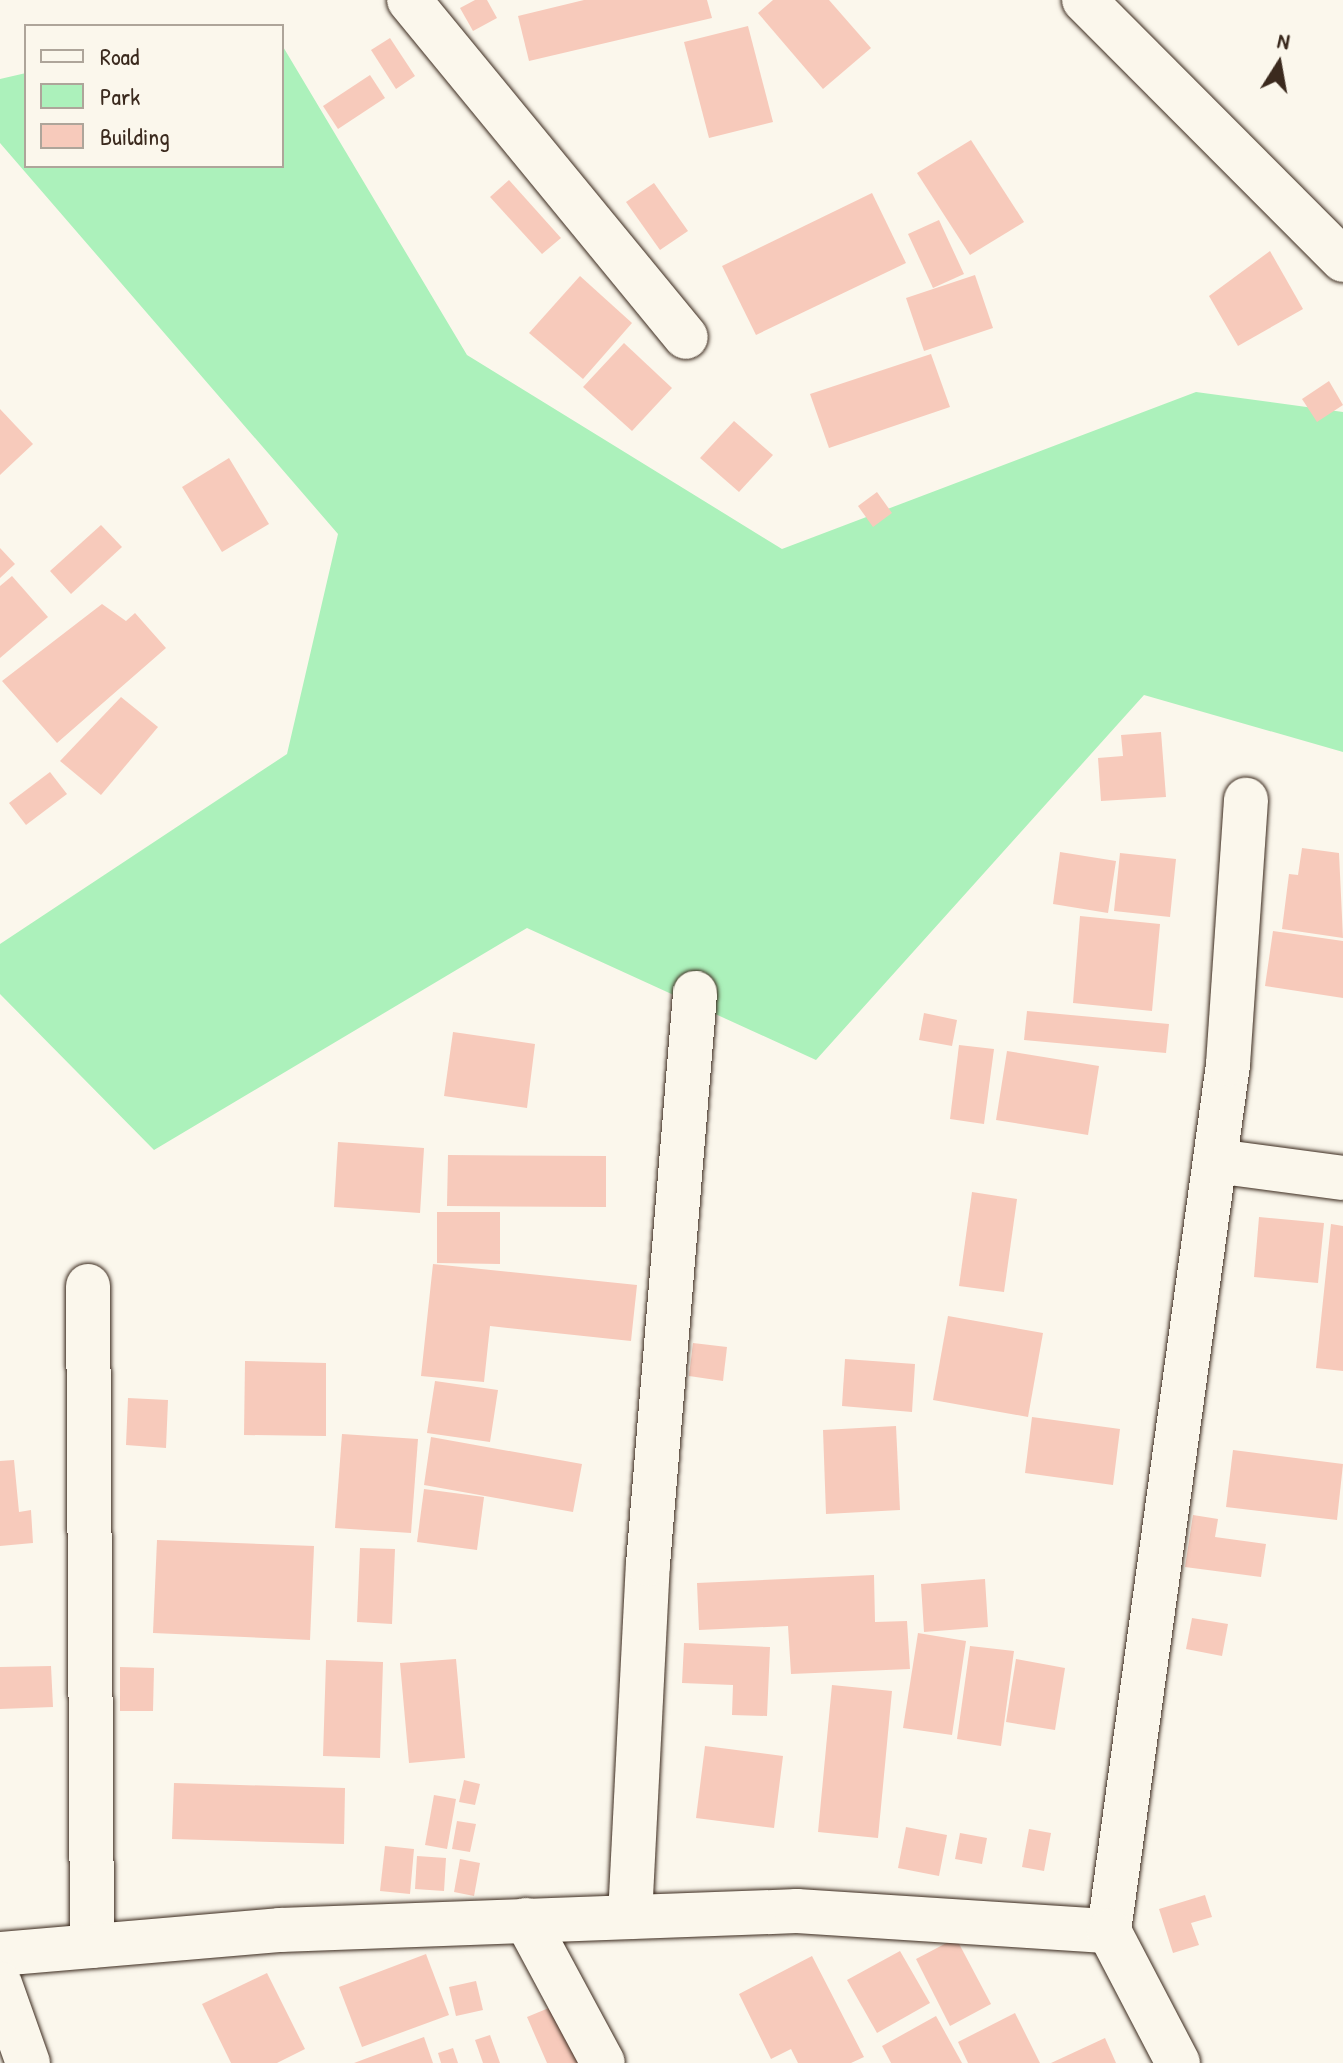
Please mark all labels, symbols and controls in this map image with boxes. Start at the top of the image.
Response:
legend [24,24,284,168]
north arrow [1239,24,1319,104]
text: N [1275,25,1292,56]
text: Road [100,40,139,72]
text: Park [100,80,140,112]
text: Building [100,120,170,152]

